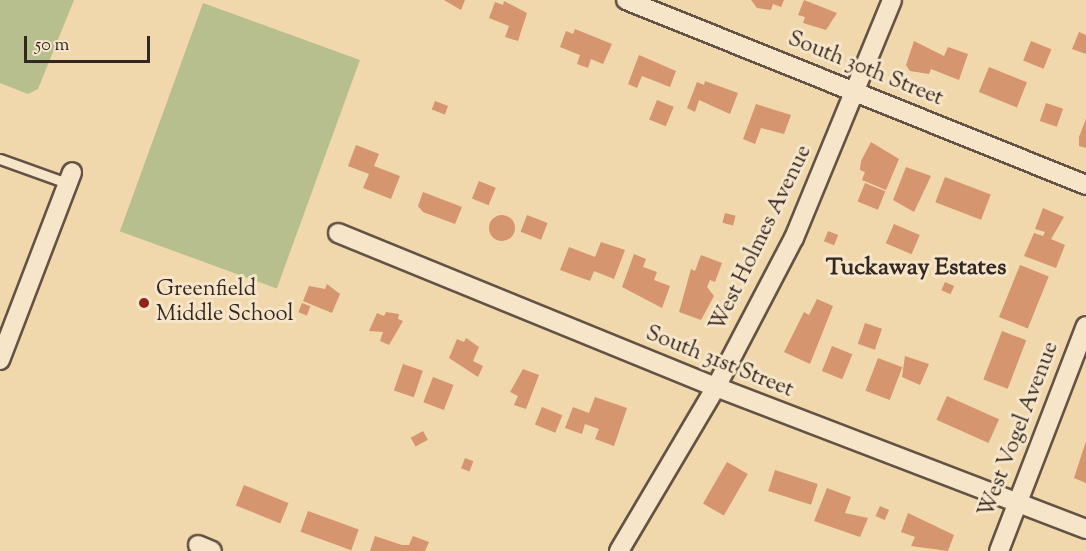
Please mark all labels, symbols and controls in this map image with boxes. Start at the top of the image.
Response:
scale bar [27,24,153,62]
street label: South 30th Street [784,27,946,113]
text: 50 m [35,33,69,59]
street label: West Holmes Avenue [705,142,819,336]
district label: Tuckaway Estates [826,255,1006,283]
place label: Greenfield Middle School [156,277,294,328]
marker: Greenfield Middle School [137,296,151,310]
street label: South 31st Street [641,321,797,405]
street label: West Vogel Avenue [974,338,1066,522]

